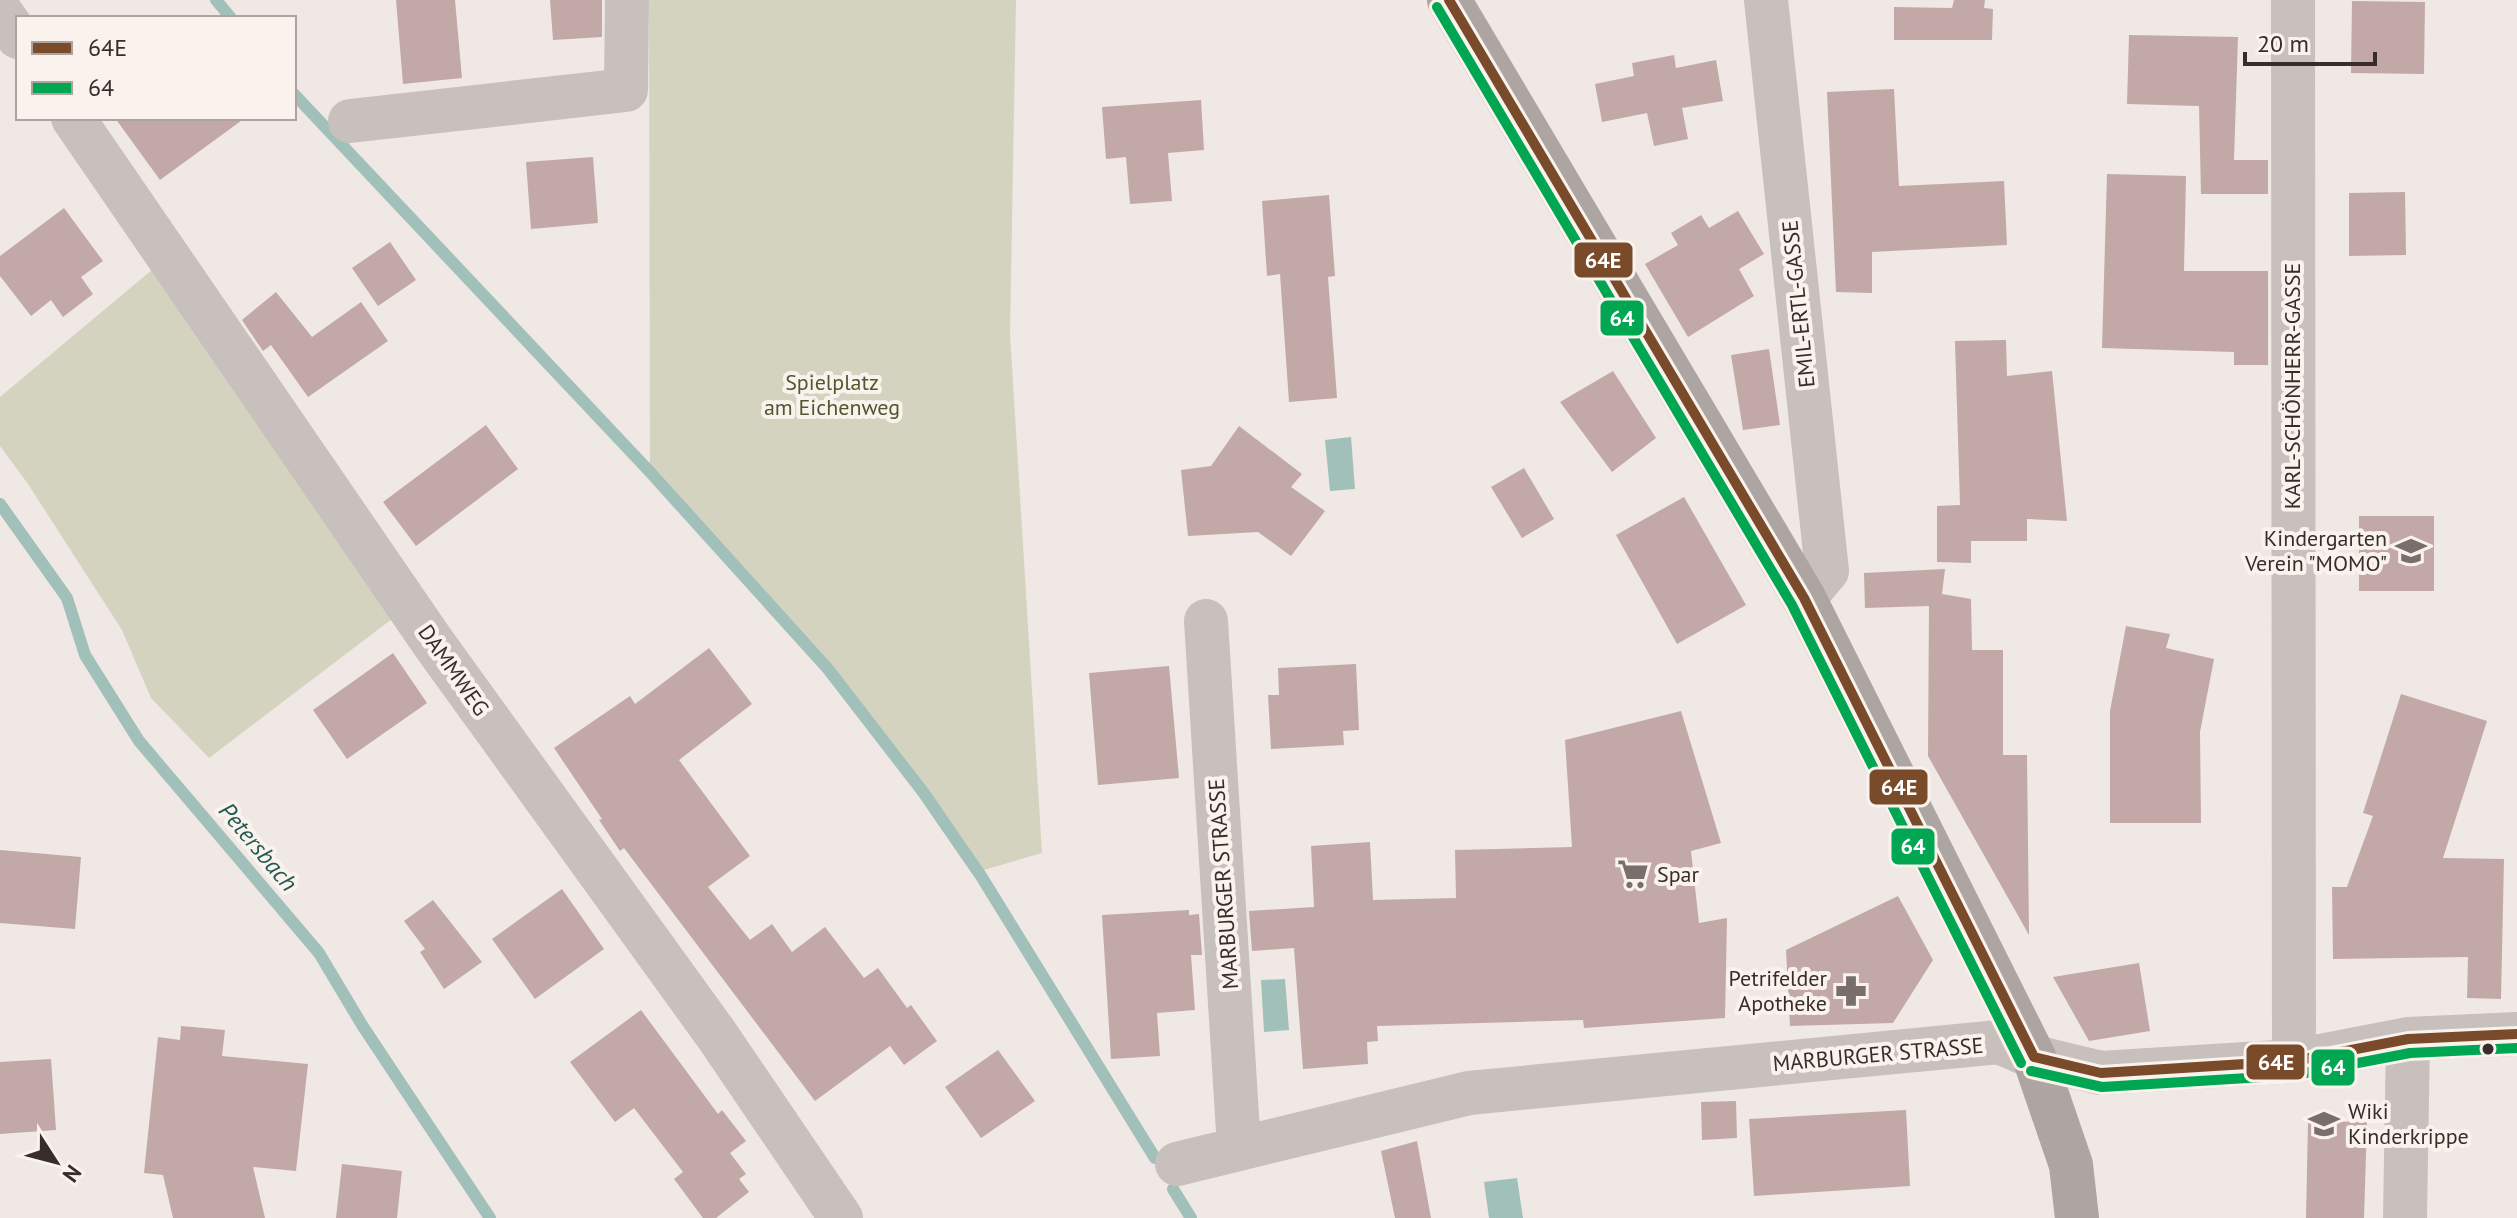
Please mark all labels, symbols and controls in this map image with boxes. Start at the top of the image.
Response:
legend [16,16,296,120]
scale bar [2245,16,2375,66]
text: 20 m [2257,28,2309,59]
text: 64E [88,32,127,63]
text: 64 [88,72,114,103]
street label: EMIL-ERTL-GASSE [1775,219,1821,389]
line badge: 64E [1573,241,1634,279]
text: 64E [1585,246,1621,274]
street label: KARL-SCHÖNHERR-GASSE [2278,263,2306,509]
line badge: 64 [1599,299,1645,337]
text: 64 [1610,304,1635,332]
park label: Spielplatz am Eichenweg [764,368,900,421]
place label: Kindergarten Verein "MOMO" [2244,524,2387,577]
school or university icon: Kindergarten Verein "MOMO" [2394,534,2428,568]
street label: DAMMWEG [412,619,496,721]
line badge: 64E [1868,768,1929,806]
text: 64E [1881,773,1917,801]
street label: MARBURGER STRASSE [1202,778,1244,990]
water label: Petersbach [212,796,305,898]
line badge: 64 [1890,827,1936,866]
text: 64 [1901,832,1926,860]
supermarket icon: Spar [1616,857,1650,891]
place label: Spar [1657,860,1699,888]
place label: Petrifelder Apotheke [1729,964,1828,1017]
pharmacy icon: Petrifelder Apotheke [1834,974,1868,1008]
street label: MARBURGER STRASSE [1772,1031,1984,1077]
unlabelled marker [2480,1041,2496,1057]
line badge: 64E [2245,1043,2306,1081]
text: 64E [2258,1048,2294,1076]
line badge: 64 [2310,1048,2356,1087]
text: 64 [2321,1053,2346,1081]
place label: Wiki Kinderkrippe [2348,1097,2469,1150]
school or university icon: Wiki Kinderkrippe [2307,1107,2341,1141]
north arrow [16,1122,96,1202]
text: N [57,1160,88,1188]

